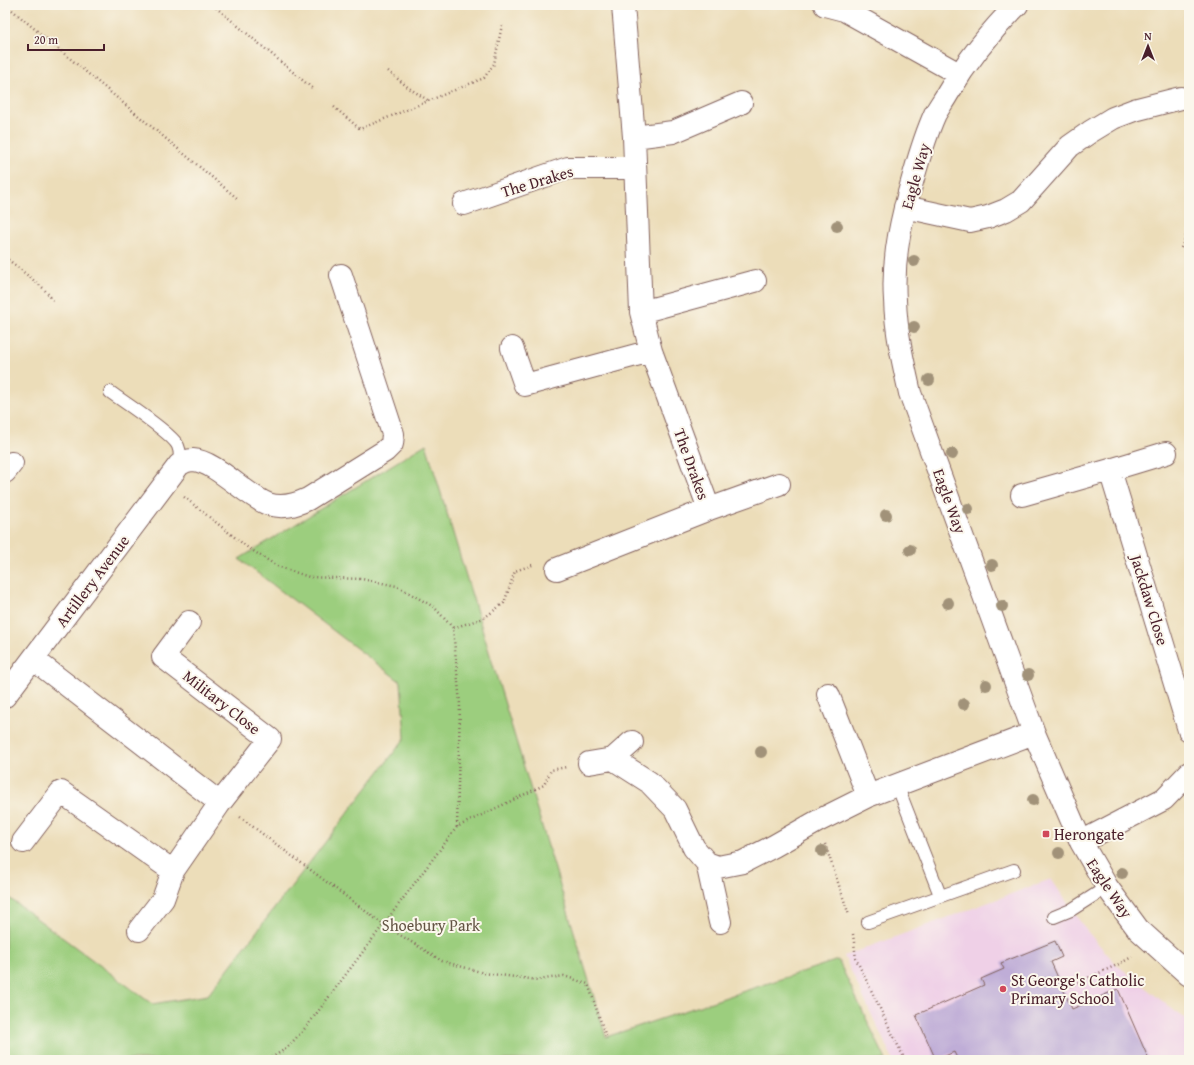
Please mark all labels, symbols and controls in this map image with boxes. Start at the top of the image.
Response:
scale bar [28,26,104,52]
north arrow [1128,26,1168,66]
text: N [1144,28,1152,44]
text: 20 m [34,31,58,48]
street label: Eagle Way [894,140,936,212]
street label: The Drakes [498,159,576,203]
street label: The Drakes [668,425,716,503]
street label: Eagle Way [927,465,973,537]
street label: Artillery Avenue [49,530,135,632]
street label: Jackdaw Close [1124,550,1175,648]
street label: Military Close [178,664,266,740]
place label: Herongate [1054,822,1124,846]
marker: Herongate [1041,829,1051,839]
street label: Eagle Way [1081,853,1139,923]
park label: Shoebury Park [382,913,481,937]
place label: St George's Catholic Primary School [1011,968,1144,1010]
marker: St George's Catholic Primary School [998,984,1008,994]

